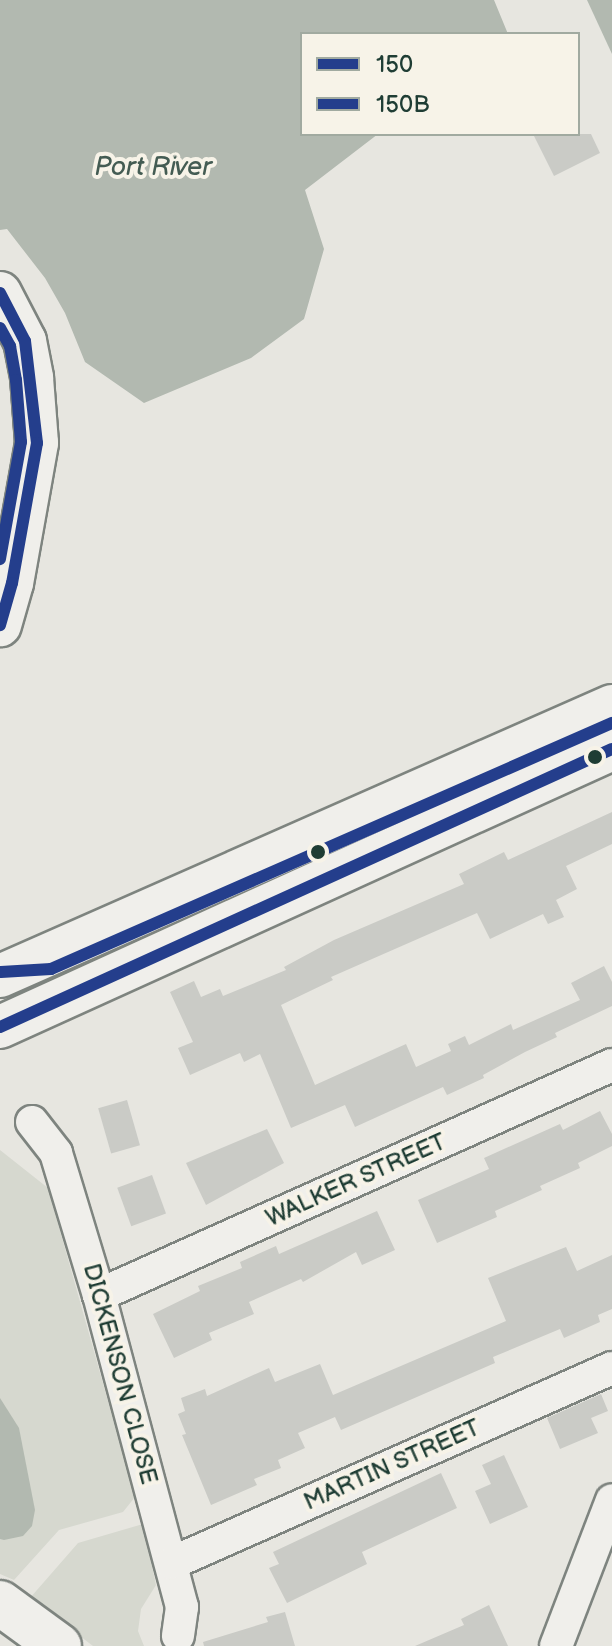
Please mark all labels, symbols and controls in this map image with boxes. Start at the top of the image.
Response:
legend [300,32,580,136]
text: 150 [376,50,413,79]
text: 150B [376,90,430,119]
water label: Port River [94,152,212,184]
unlabelled marker [587,749,603,765]
unlabelled marker [310,844,326,860]
street label: WALKER STREET [261,1127,451,1233]
street label: DICKENSON CLOSE [77,1260,163,1488]
street label: MARTIN STREET [299,1413,485,1517]

